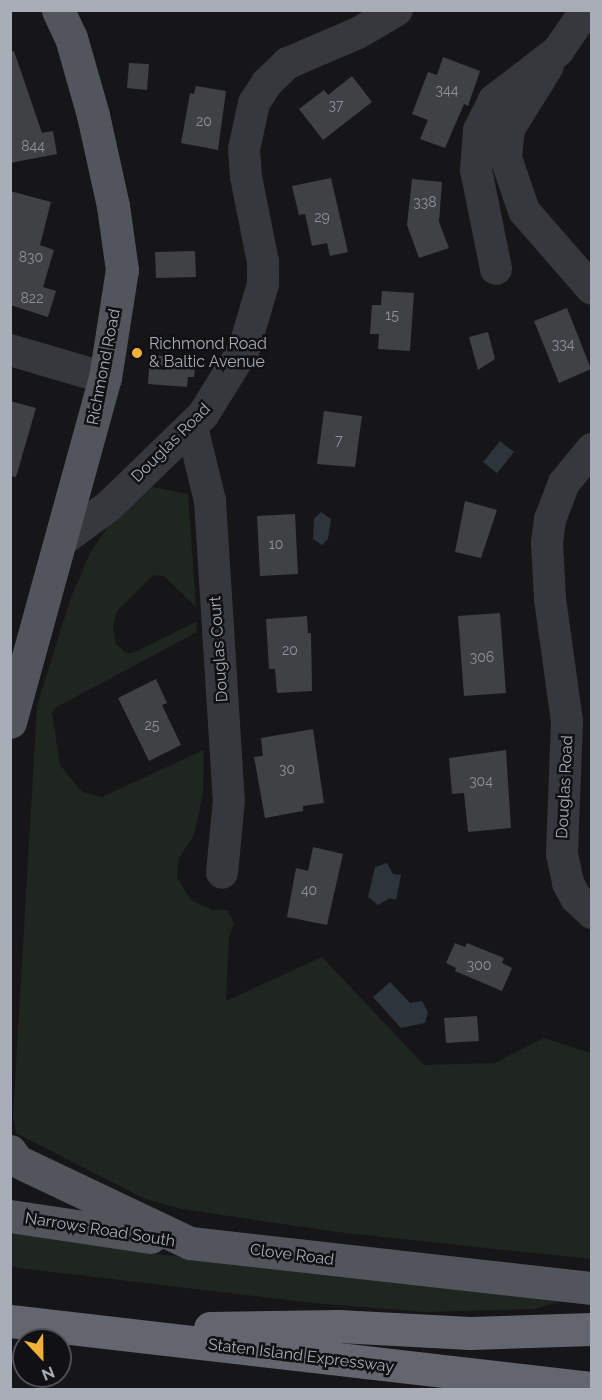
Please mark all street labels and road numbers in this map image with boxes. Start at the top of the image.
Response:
street label: Richmond Road [83,307,125,427]
street label: Douglas Road [128,400,214,486]
street label: Douglas Court [206,595,232,703]
street label: Douglas Road [553,735,577,839]
street label: Narrows Road South [24,1209,176,1251]
street label: Clove Road [249,1240,335,1270]
street label: Staten Island Expressway [207,1335,395,1377]

